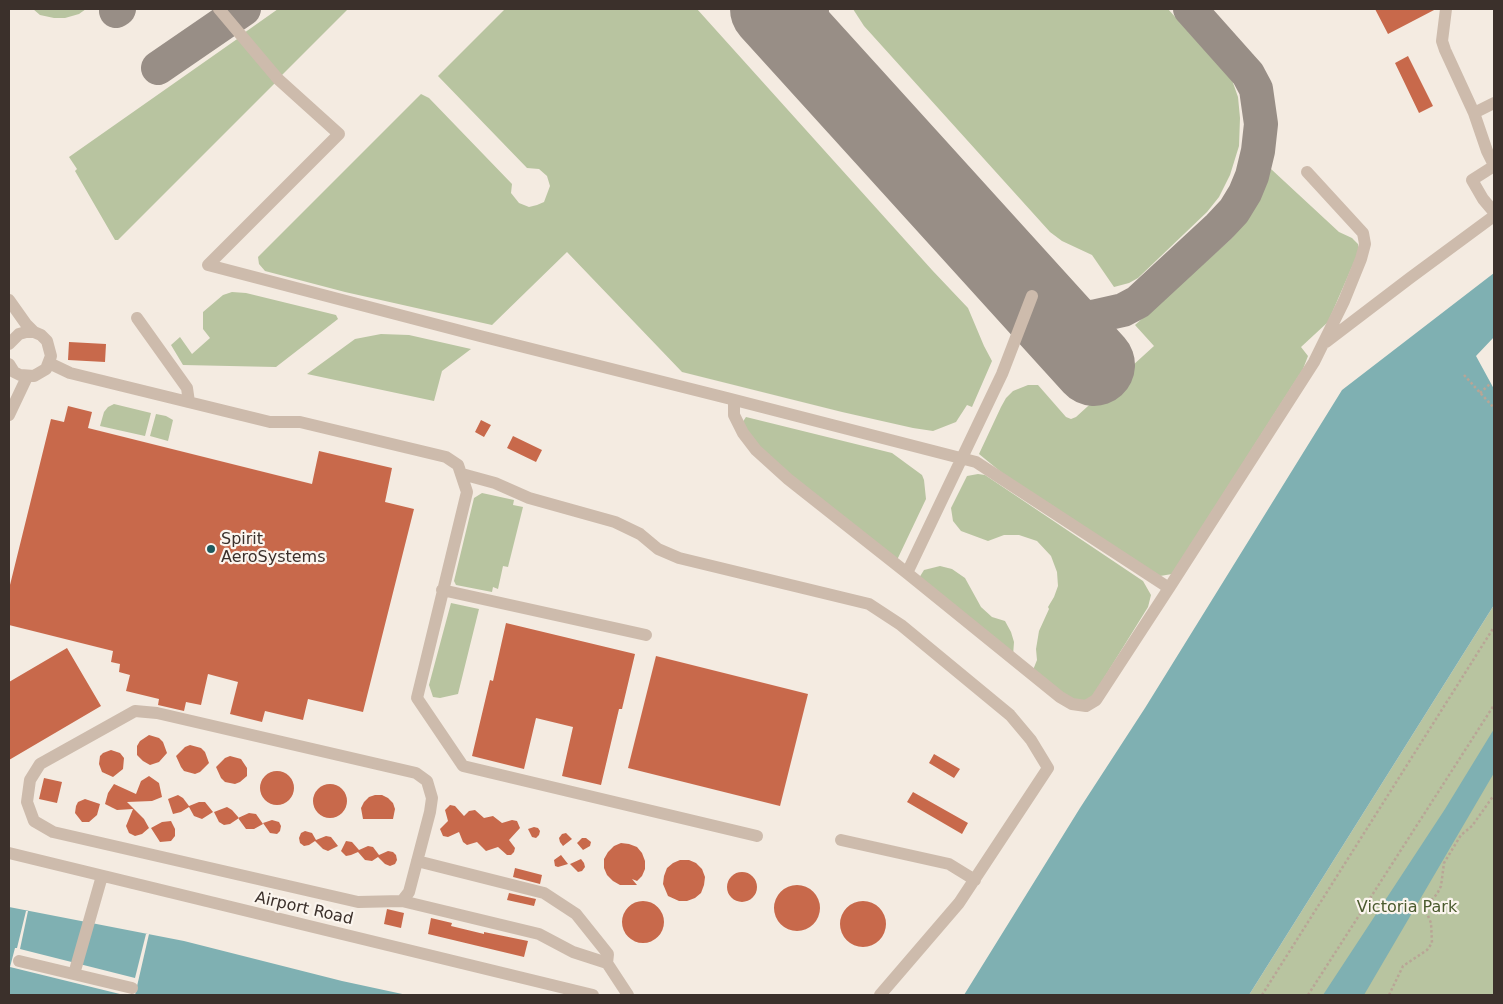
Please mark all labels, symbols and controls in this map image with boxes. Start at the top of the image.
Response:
place label: Spirit AeroSystems [221,530,326,568]
marker: Spirit AeroSystems [205,543,217,555]
street label: Airport Road [253,888,355,930]
park label: Victoria Park [1357,898,1457,918]

